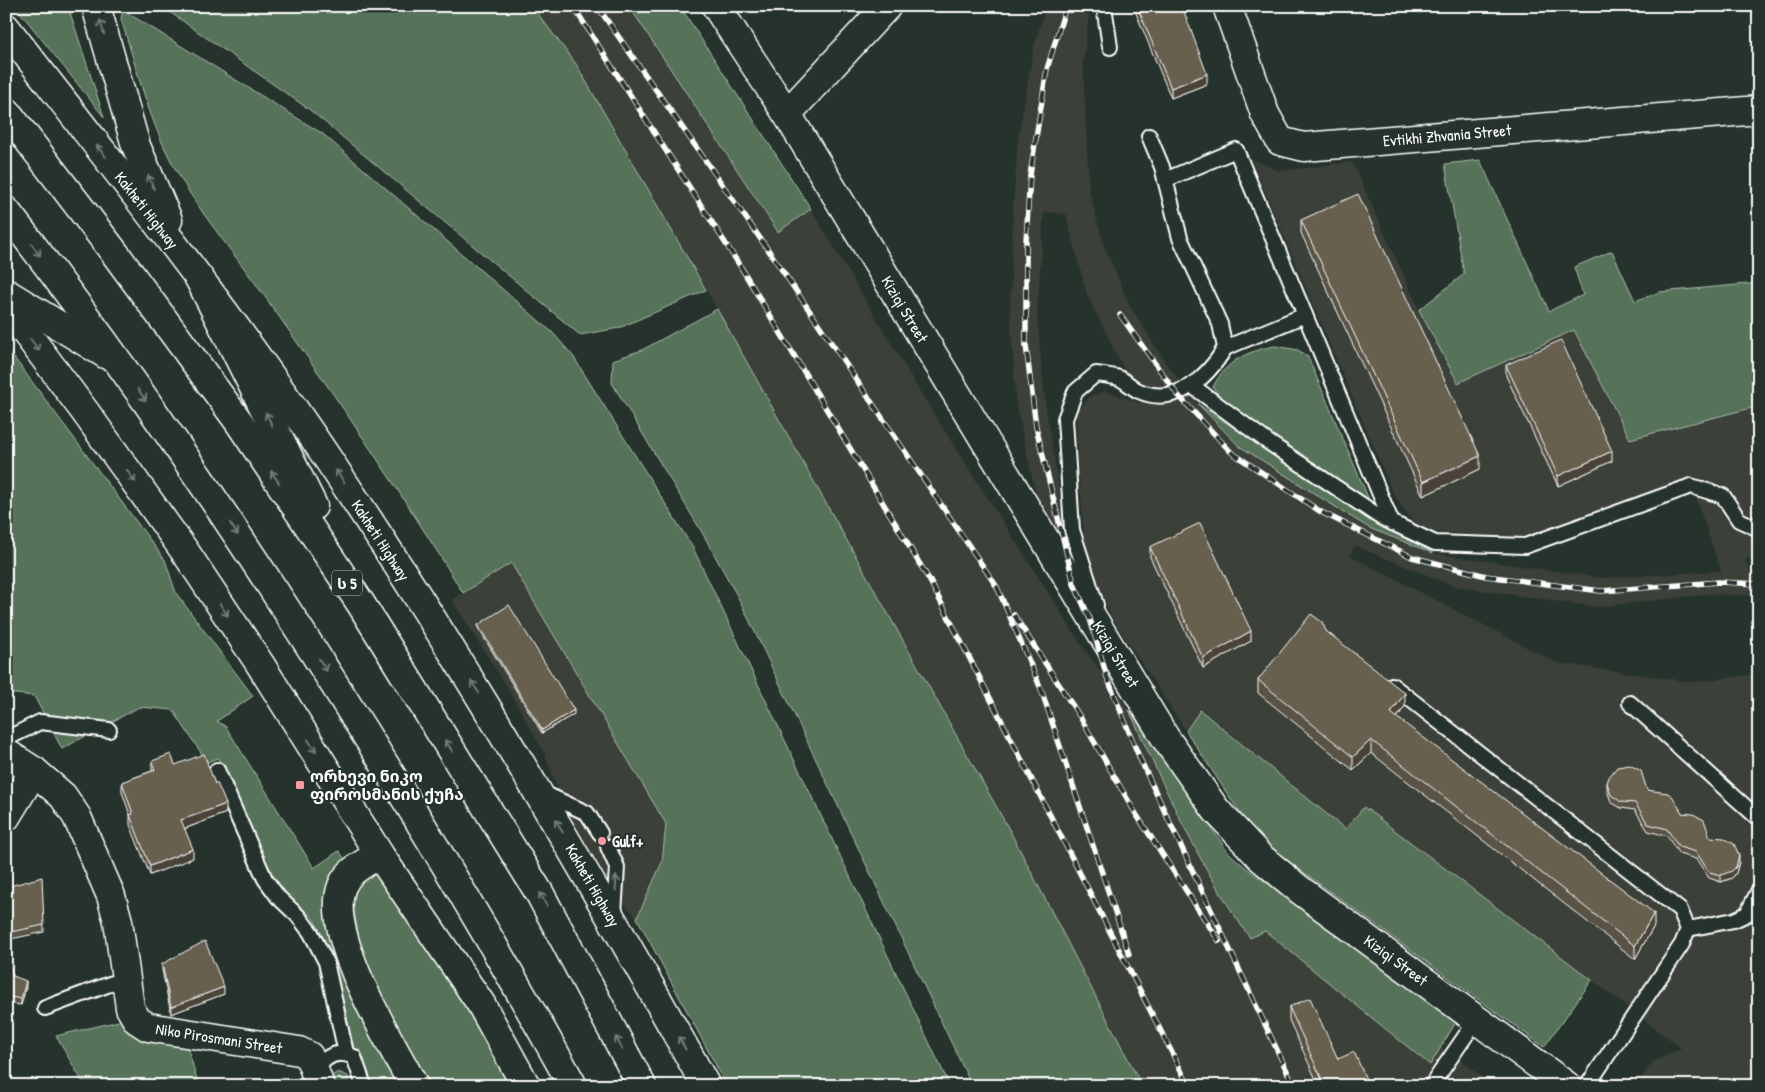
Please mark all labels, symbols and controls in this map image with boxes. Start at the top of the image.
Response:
one-way arrow [97,19,107,35]
street label: Evtikhi Zhvania Street [1382,118,1513,152]
one-way arrow [96,144,107,157]
street label: Kakheti Highway [110,167,184,253]
one-way arrow [146,175,156,190]
one-way arrow [30,243,41,256]
street label: Kiziqi Street [876,271,934,347]
one-way arrow [30,338,41,351]
one-way arrow [137,388,147,402]
one-way arrow [264,412,274,427]
one-way arrow [126,469,136,483]
one-way arrow [270,470,281,484]
one-way arrow [335,470,345,484]
street label: Kakheti Highway [347,495,416,585]
one-way arrow [229,522,239,536]
road number: ს 5 [332,570,362,596]
one-way arrow [219,602,229,616]
street label: Kiziqi Street [1087,616,1145,692]
one-way arrow [318,658,328,672]
one-way arrow [470,680,480,694]
one-way arrow [307,739,318,753]
one-way arrow [443,739,453,753]
place label: ორხევი ნიკო ფიროსმანის ქუჩა [310,765,464,805]
marker: ორხევი ნიკო ფიროსმანის ქუჩა [294,779,306,791]
one-way arrow [553,819,563,833]
place label: Gulf+ [612,830,644,852]
marker: Gulf+ [596,835,608,847]
street label: Kakheti Highway [560,839,626,931]
one-way arrow [611,875,620,891]
one-way arrow [538,892,547,907]
street label: Kiziqi Street [1359,929,1433,991]
street label: Niko Pirosmani Street [154,1017,284,1059]
one-way arrow [614,1035,624,1050]
one-way arrow [677,1037,687,1051]

